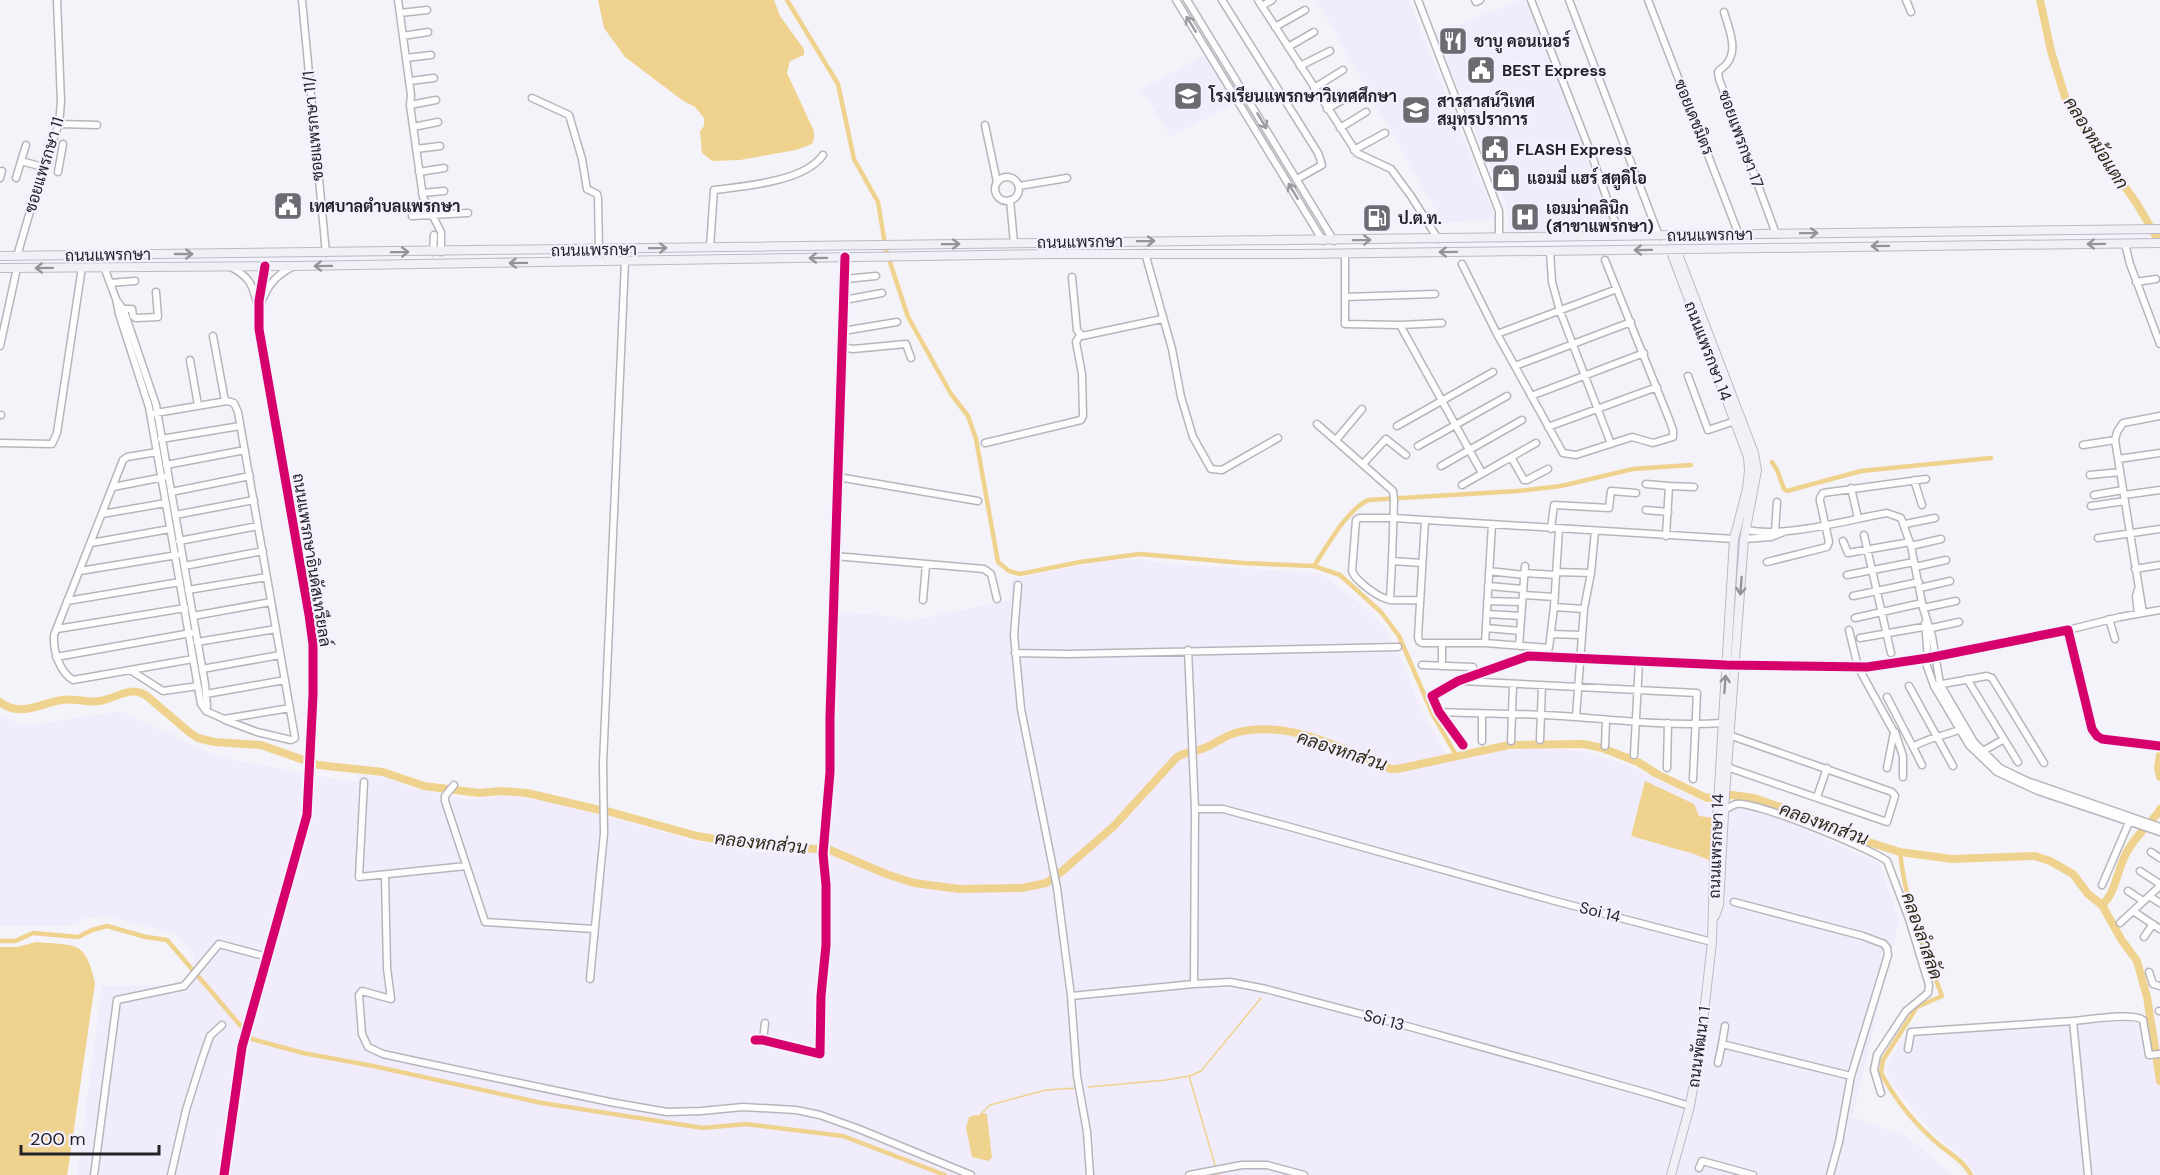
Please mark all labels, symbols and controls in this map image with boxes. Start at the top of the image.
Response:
one-way arrow [1185,16,1197,33]
restaurant icon: ชาบู คอนเนอร์ [1437,25,1469,57]
place label: ชาบู คอนเนอร์ [1474,30,1571,54]
public building icon: BEST Express [1465,54,1497,86]
place label: BEST Express [1502,60,1606,81]
street label: ซอยแพรกษา 11/1 [298,70,328,182]
street label: ซอยเดชมิตร [1669,76,1719,158]
school or university icon: โรงเรียนแพรกษาวิเทศศึกษา [1172,80,1204,112]
place label: โรงเรียนแพรกษาวิเทศศึกษา [1208,85,1397,107]
street label: ซอยแพรกษา 17 [1714,87,1768,191]
place label: สารสาสน์วิเทศ สมุทรปราการ [1437,90,1535,131]
water label: คลองหม้อแตก [2058,92,2134,194]
school or university icon: สารสาสน์วิเทศ สมุทรปราการ [1400,94,1432,126]
one-way arrow [1256,112,1268,129]
street label: ซอยแพรกษา 11 [19,115,69,215]
public building icon: FLASH Express [1479,133,1511,165]
place label: FLASH Express [1516,139,1632,160]
shop icon: แอมมี่ แฮร์ สตูดิโอ [1490,162,1522,194]
place label: แอมมี่ แฮร์ สตูดิโอ [1527,164,1647,191]
one-way arrow [1286,183,1298,200]
public building icon: เทศบาลตำบลแพรกษา [272,190,304,222]
place label: เทศบาลตำบลแพรกษา [309,196,460,217]
place label: เอมม่าคลินิก (สาขาแพรกษา) [1546,198,1654,237]
hospital icon: เอมม่าคลินิก (สาขาแพรกษา) [1509,201,1541,233]
fuel station icon: ป.ต.ท. [1361,202,1393,234]
place label: ป.ต.ท. [1398,208,1442,229]
street label: ถนนแพรกษา [1667,224,1753,246]
one-way arrow [1798,227,1818,239]
street label: ถนนแพรกษา [1037,231,1123,253]
one-way arrow [1351,234,1371,246]
one-way arrow [1135,235,1155,247]
one-way arrow [940,238,960,250]
one-way arrow [2087,238,2107,250]
street label: ถนนแพรกษา [551,239,637,261]
one-way arrow [1871,240,1891,252]
one-way arrow [648,243,668,254]
street label: ถนนแพรกษา [65,244,151,266]
one-way arrow [1634,244,1654,256]
one-way arrow [390,246,410,258]
one-way arrow [1439,247,1459,258]
one-way arrow [174,248,194,260]
one-way arrow [809,252,829,264]
one-way arrow [509,257,529,269]
one-way arrow [314,260,334,272]
one-way arrow [35,262,55,274]
street label: ถนนแพรกษา 14 [1679,298,1737,404]
street label: ถนนแพรกษาอินดัสเทรียลล์ [288,471,338,648]
one-way arrow [1735,575,1746,595]
one-way arrow [1719,674,1730,694]
water label: คลองหกส่วน [1294,725,1390,777]
street label: ถนนแพรกษา 14 [1704,793,1728,899]
water label: คลองหกส่วน [1776,797,1872,851]
water label: คลองหกส่วน [714,826,809,860]
water label: คลองลำสลัด [1896,889,1948,983]
street label: Soi 14 [1577,897,1623,927]
street label: Soi 13 [1361,1005,1407,1035]
street label: ถนนพัฒนา 1 [1683,1005,1715,1089]
scale bar [21,1118,159,1156]
text: 200 m [30,1127,86,1151]

